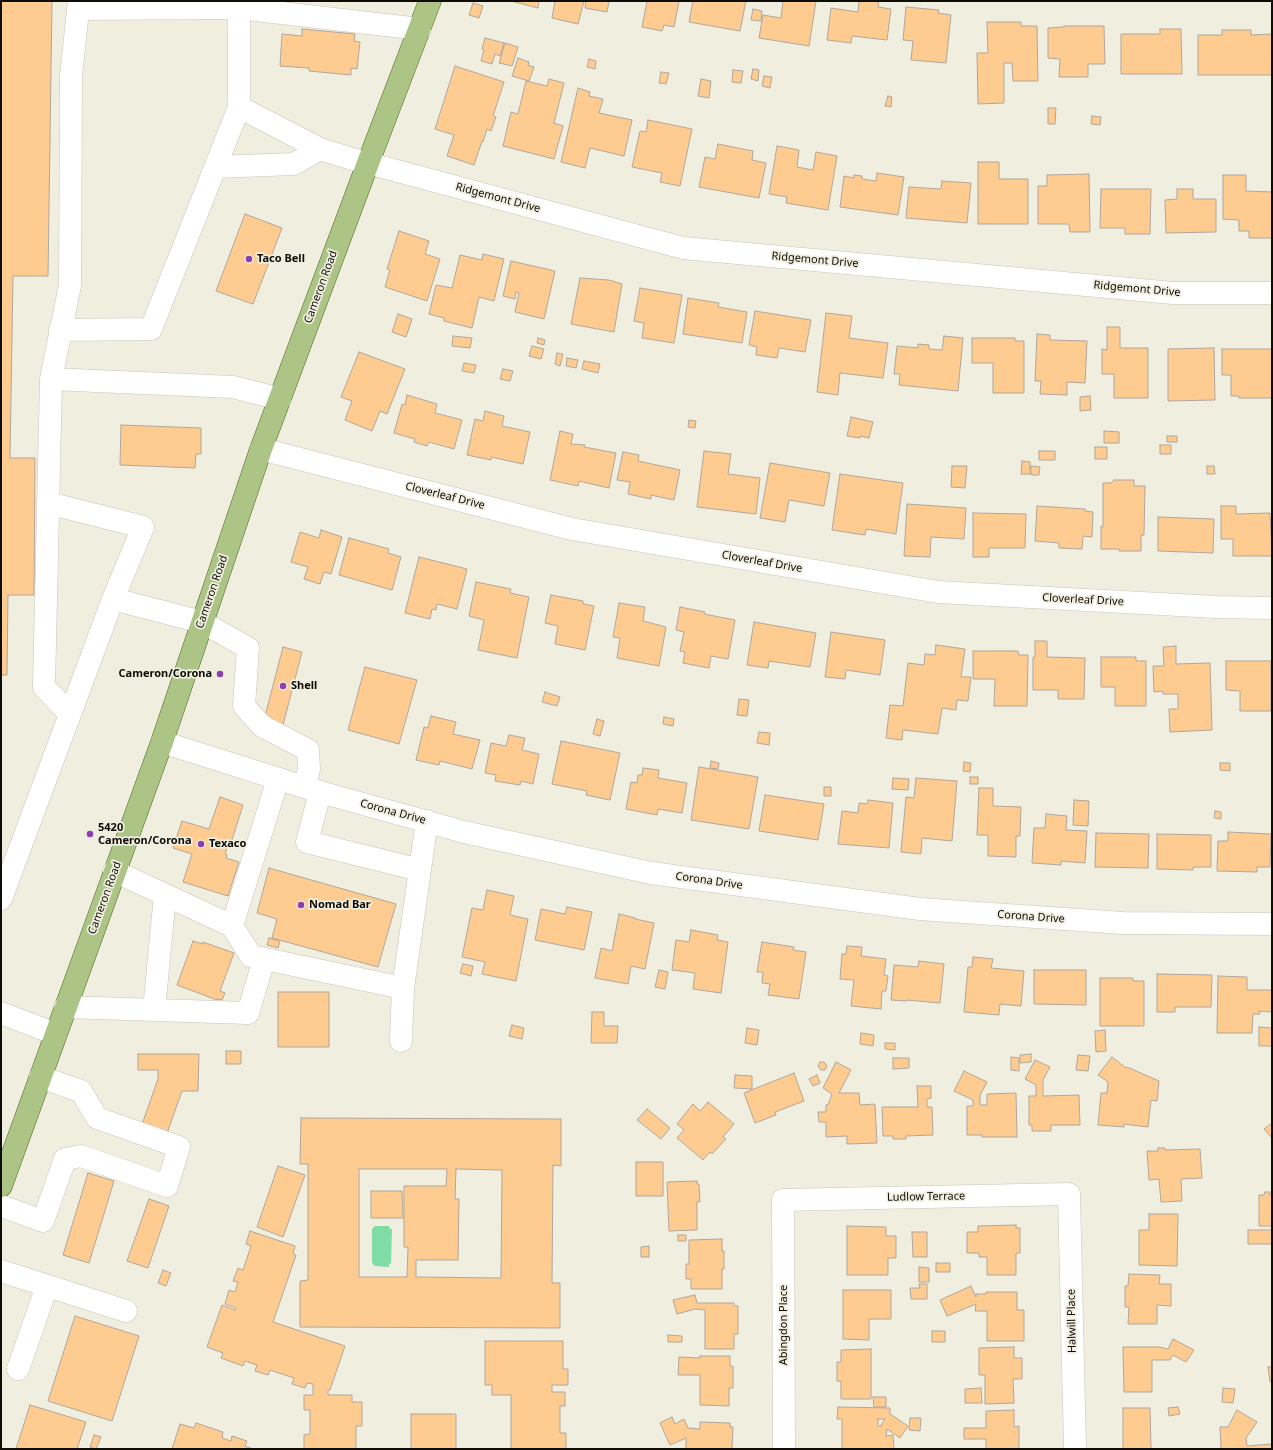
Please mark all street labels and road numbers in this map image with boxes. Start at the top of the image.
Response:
street label: Ridgemont Drive [454,180,542,216]
street label: Cameron Road [302,249,340,325]
street label: Ridgemont Drive [771,250,859,270]
street label: Ridgemont Drive [1093,279,1181,299]
street label: Cloverleaf Drive [404,480,486,512]
street label: Cloverleaf Drive [721,548,803,576]
street label: Cameron Road [193,554,231,630]
street label: Cloverleaf Drive [1042,591,1124,609]
street label: Corona Drive [359,797,427,827]
street label: Cameron Road [86,860,124,936]
street label: Corona Drive [675,870,743,892]
street label: Corona Drive [997,908,1065,926]
street label: Ludlow Terrace [887,1190,965,1204]
street label: Abingdon Place [777,1285,791,1365]
street label: Halwill Place [1065,1289,1079,1353]

